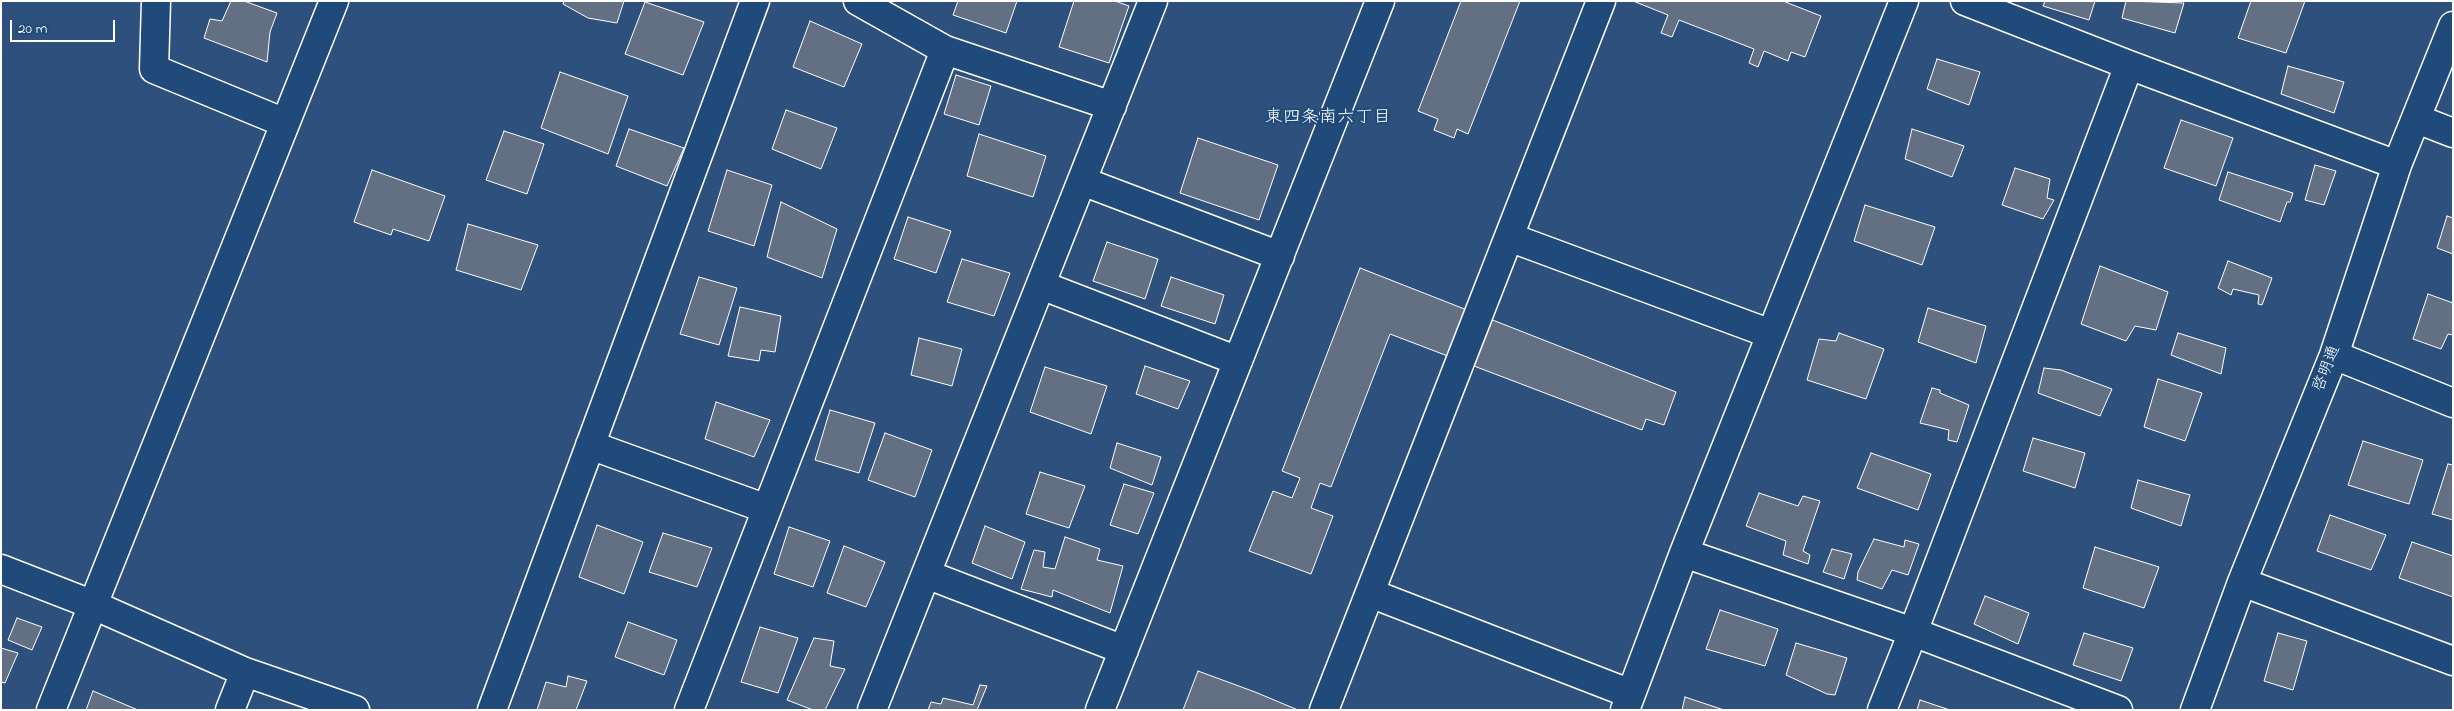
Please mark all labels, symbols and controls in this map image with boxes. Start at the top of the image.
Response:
scale bar [12,10,118,42]
text: 20 m [18,18,47,40]
district label: 東四条南六丁目 [1265,108,1391,130]
street label: 啓明通 [2310,343,2346,395]

